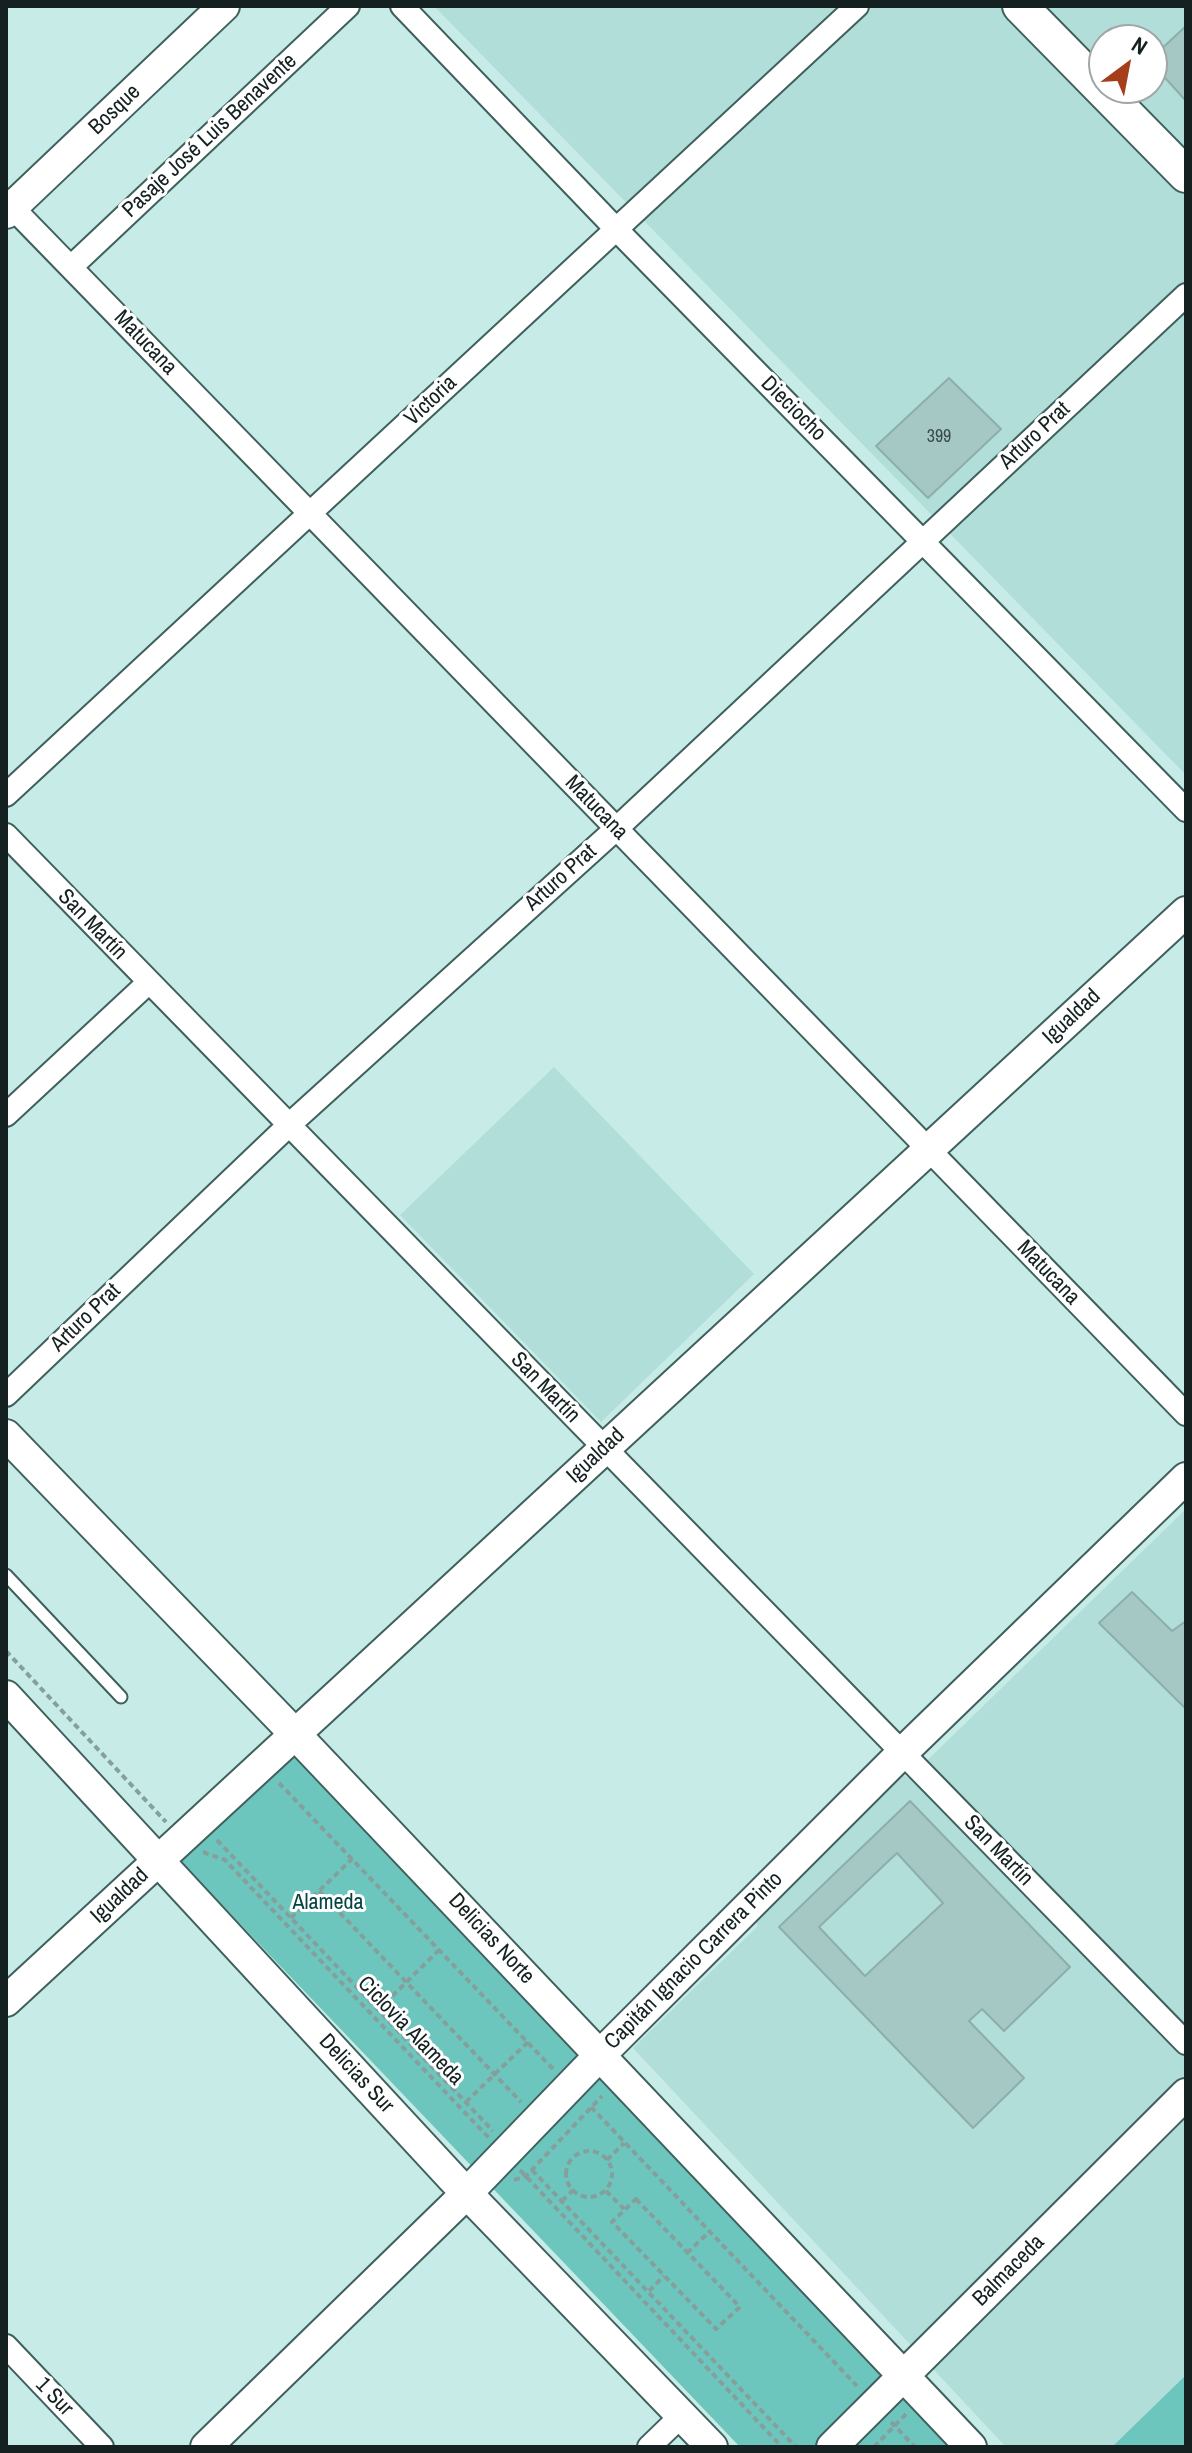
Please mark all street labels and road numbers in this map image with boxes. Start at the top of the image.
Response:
street label: Pasaje José Luis Benavente [117,48,303,224]
street label: Bosque [84,79,146,141]
street label: Matucana [108,305,182,381]
street label: Victoria [399,370,463,432]
street label: Dieciocho [755,371,831,447]
street label: Arturo Prat [994,397,1076,475]
street label: Matucana [559,770,633,846]
street label: Arturo Prat [520,839,602,917]
street label: San Martín [52,884,132,966]
street label: Igualdad [1038,984,1106,1050]
street label: Matucana [1011,1235,1085,1311]
street label: Arturo Prat [45,1278,127,1358]
street label: San Martín [505,1347,585,1429]
street label: Igualdad [562,1423,630,1489]
street label: San Martín [958,1810,1038,1892]
street label: Igualdad [86,1863,154,1929]
street label: Capitán Ignacio Carrera Pinto [600,1867,788,2055]
street label: Delicias Norte [442,1888,540,1990]
street label: Ciclovia Alameda [351,1971,469,2091]
street label: Delicias Sur [313,2029,399,2119]
street label: Balmaceda [968,2230,1050,2312]
street label: 1 Sur [30,2372,78,2422]

